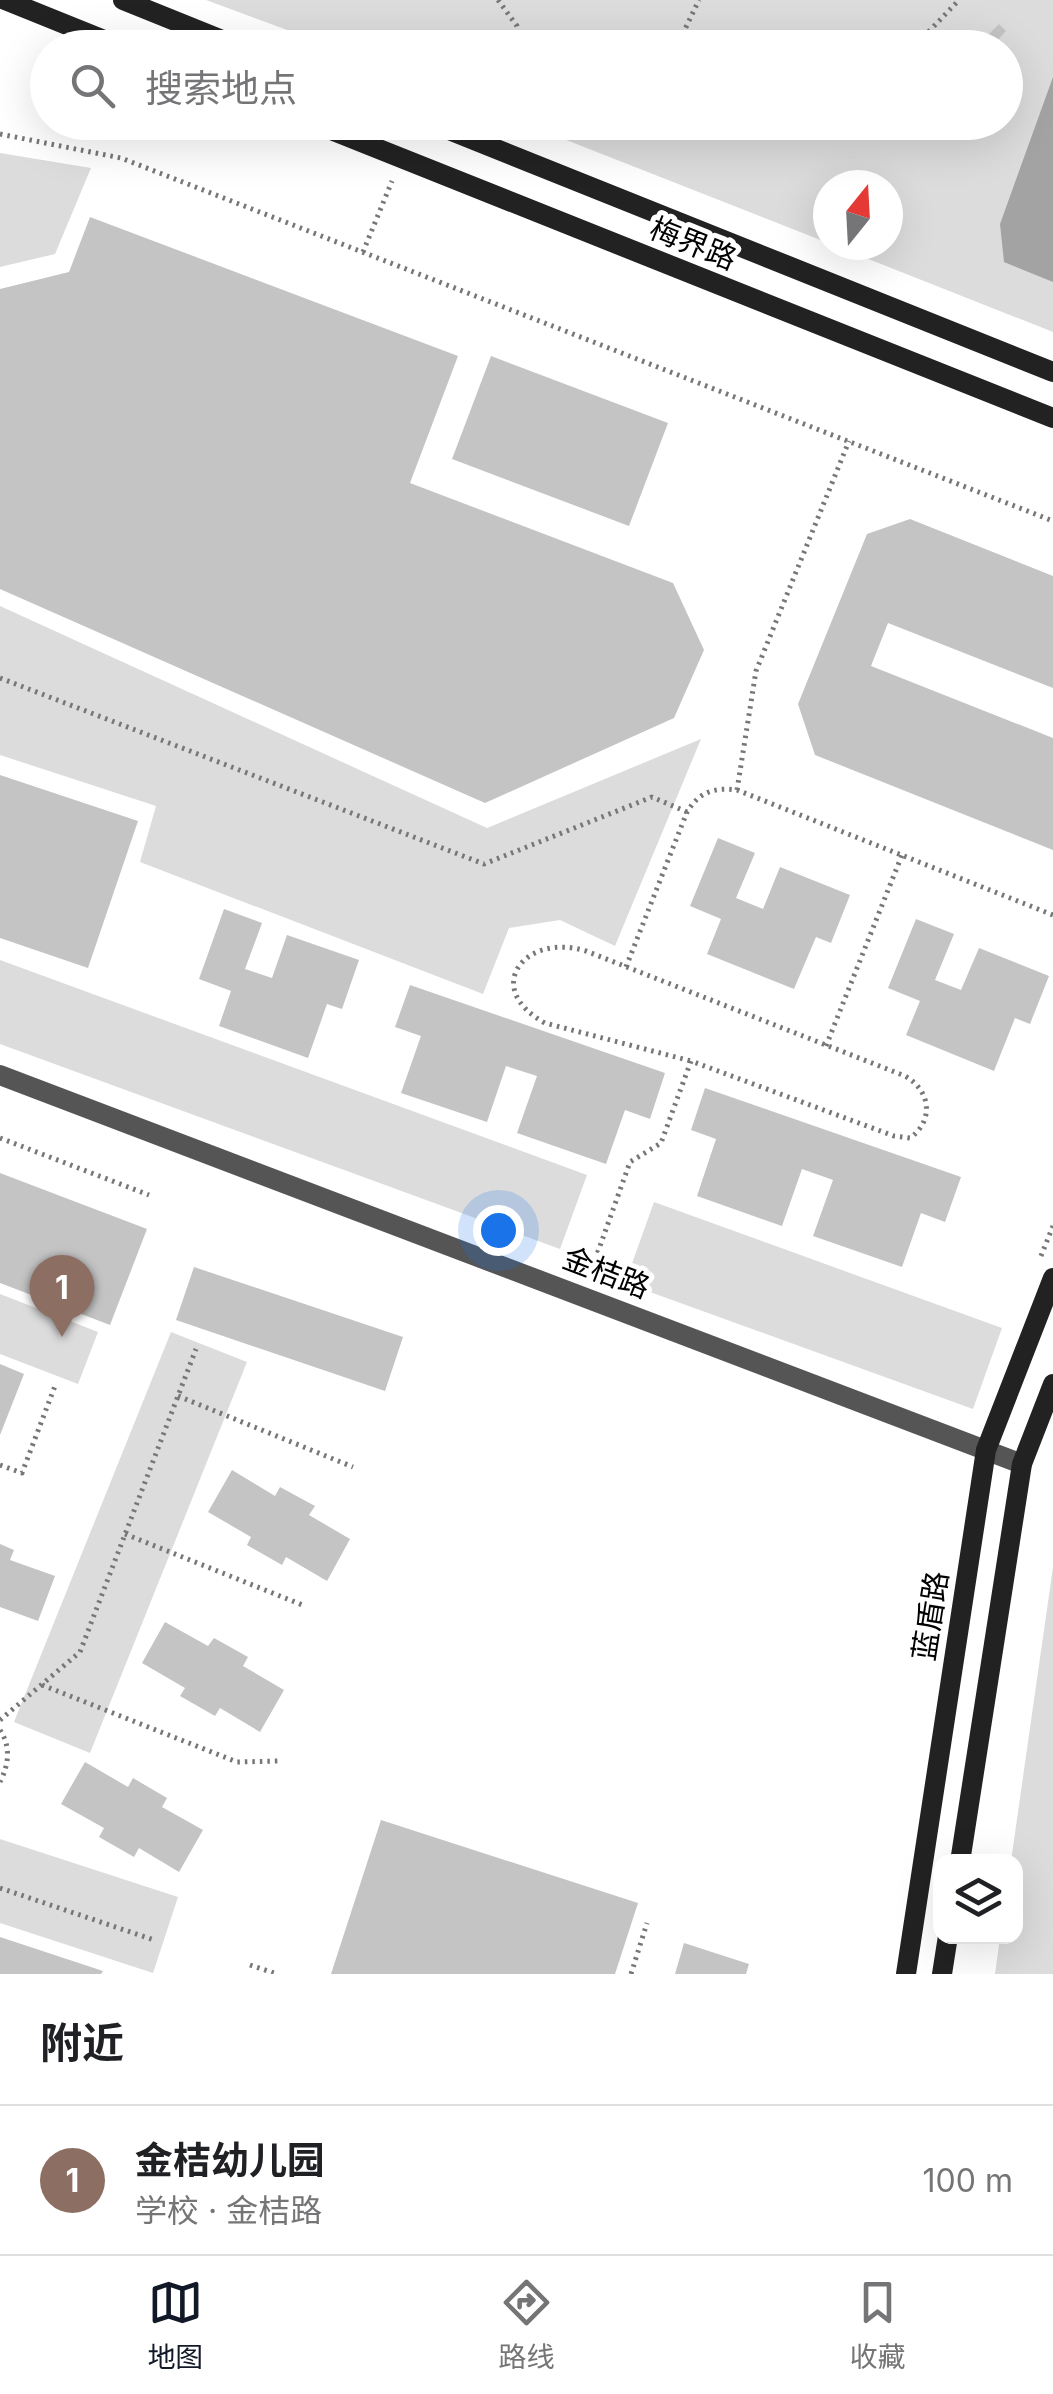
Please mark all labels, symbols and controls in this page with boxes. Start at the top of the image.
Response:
search box [30,30,1023,140]
icon: search [65,58,120,113]
text: 搜索地点 [145,65,297,111]
north arrow [813,170,903,260]
street label: 梅界路 [645,210,742,277]
your location [473,1205,524,1256]
street label: 金桔路 [558,1239,655,1305]
pin: 1 [30,1254,94,1337]
street label: 蓝盾路 [905,1569,955,1663]
map controls [933,1854,1023,1944]
button: layers [933,1854,1023,1944]
text: 附近 [40,2017,124,2068]
text: 金桔幼儿园 [135,2137,325,2183]
text: 1 [66,2161,79,2200]
text: 100 m [923,2161,1013,2200]
text: 学校 · 金桔路 [135,2191,322,2230]
tab: 地图 [147,2275,204,2375]
tab: 路线 [498,2275,555,2375]
tab: 收藏 [849,2275,906,2375]

